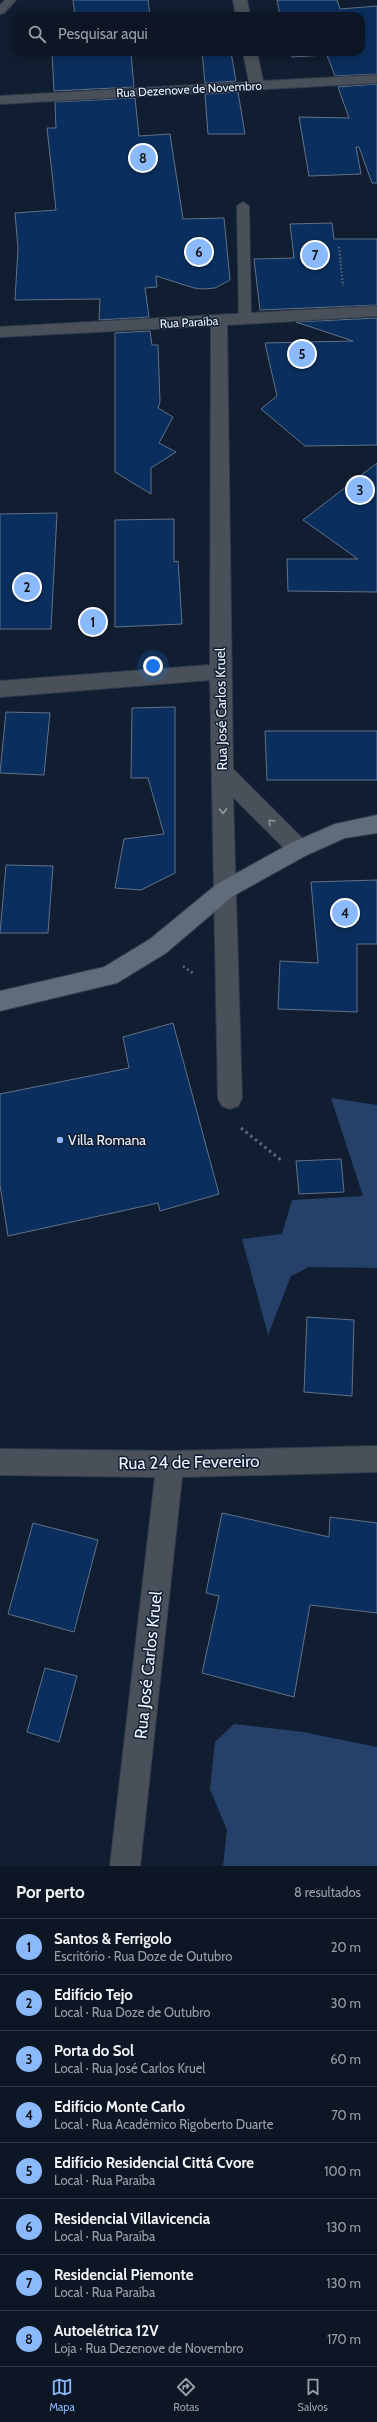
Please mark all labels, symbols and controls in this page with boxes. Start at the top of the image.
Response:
search box [12,12,365,56]
icon: search [26,23,48,45]
text: Pesquisar aqui [58,25,148,43]
street label: Rua Dezenove de Novembro [116,78,263,100]
pin: 8 [130,143,156,173]
pin: 6 [186,237,212,267]
pin: 7 [302,240,328,270]
street label: Rua Paraíba [159,313,219,331]
pin: 5 [289,339,315,369]
pin: 3 [347,475,373,505]
pin: 2 [14,572,40,602]
pin: 1 [80,607,106,637]
street label: Rua José Carlos Kruel [211,647,231,770]
your location [143,656,163,676]
one-way arrow [219,808,227,814]
one-way arrow [268,819,276,827]
pin: 4 [332,898,358,928]
place label: Villa Romana [68,1131,146,1149]
marker: Villa Romana [55,1135,65,1145]
street label: Rua 24 de Fevereiro [118,1451,260,1473]
street label: Rua José Carlos Kruel [130,1590,166,1740]
text: Por perto [16,1882,85,1902]
text: 8 resultados [294,1884,361,1900]
text: Santos & Ferrigolo [54,1930,172,1948]
text: 1 [27,1939,31,1955]
text: 20 m [331,1939,361,1955]
text: Escritório · Rua Doze de Outubro [54,1948,232,1964]
text: Edifício Tejo [54,1986,133,2004]
text: 2 [26,1995,32,2011]
text: 30 m [331,1995,361,2011]
text: Local · Rua Doze de Outubro [54,2004,210,2020]
text: Porta do Sol [54,2042,134,2060]
text: 3 [25,2051,33,2067]
text: 60 m [330,2051,361,2067]
text: Local · Rua José Carlos Kruel [54,2060,205,2076]
text: Edifício Monte Carlo [54,2098,185,2116]
text: 4 [25,2107,33,2123]
text: 70 m [331,2107,361,2123]
text: Local · Rua Acadêmico Rigoberto Duarte [54,2116,273,2132]
text: Edifício Residencial Cittá Cvore [54,2154,254,2172]
text: 5 [26,2163,32,2179]
text: 100 m [324,2163,361,2179]
text: Local · Rua Paraíba [54,2172,155,2188]
text: Residencial Villavicencia [54,2210,210,2228]
text: 6 [25,2219,33,2235]
text: 130 m [326,2219,361,2235]
text: Local · Rua Paraíba [54,2228,155,2244]
text: Residencial Piemonte [54,2266,193,2284]
text: 7 [26,2275,32,2291]
text: 130 m [326,2275,361,2291]
text: Local · Rua Paraíba [54,2284,155,2300]
text: Autoelétrica 12V [54,2322,159,2340]
text: 8 [25,2331,33,2347]
text: 170 m [327,2331,361,2347]
text: Loja · Rua Dezenove de Novembro [54,2340,243,2356]
tab: Mapa [49,2376,75,2414]
tab: Rotas [173,2376,199,2414]
tab: Salvos [298,2376,328,2414]

